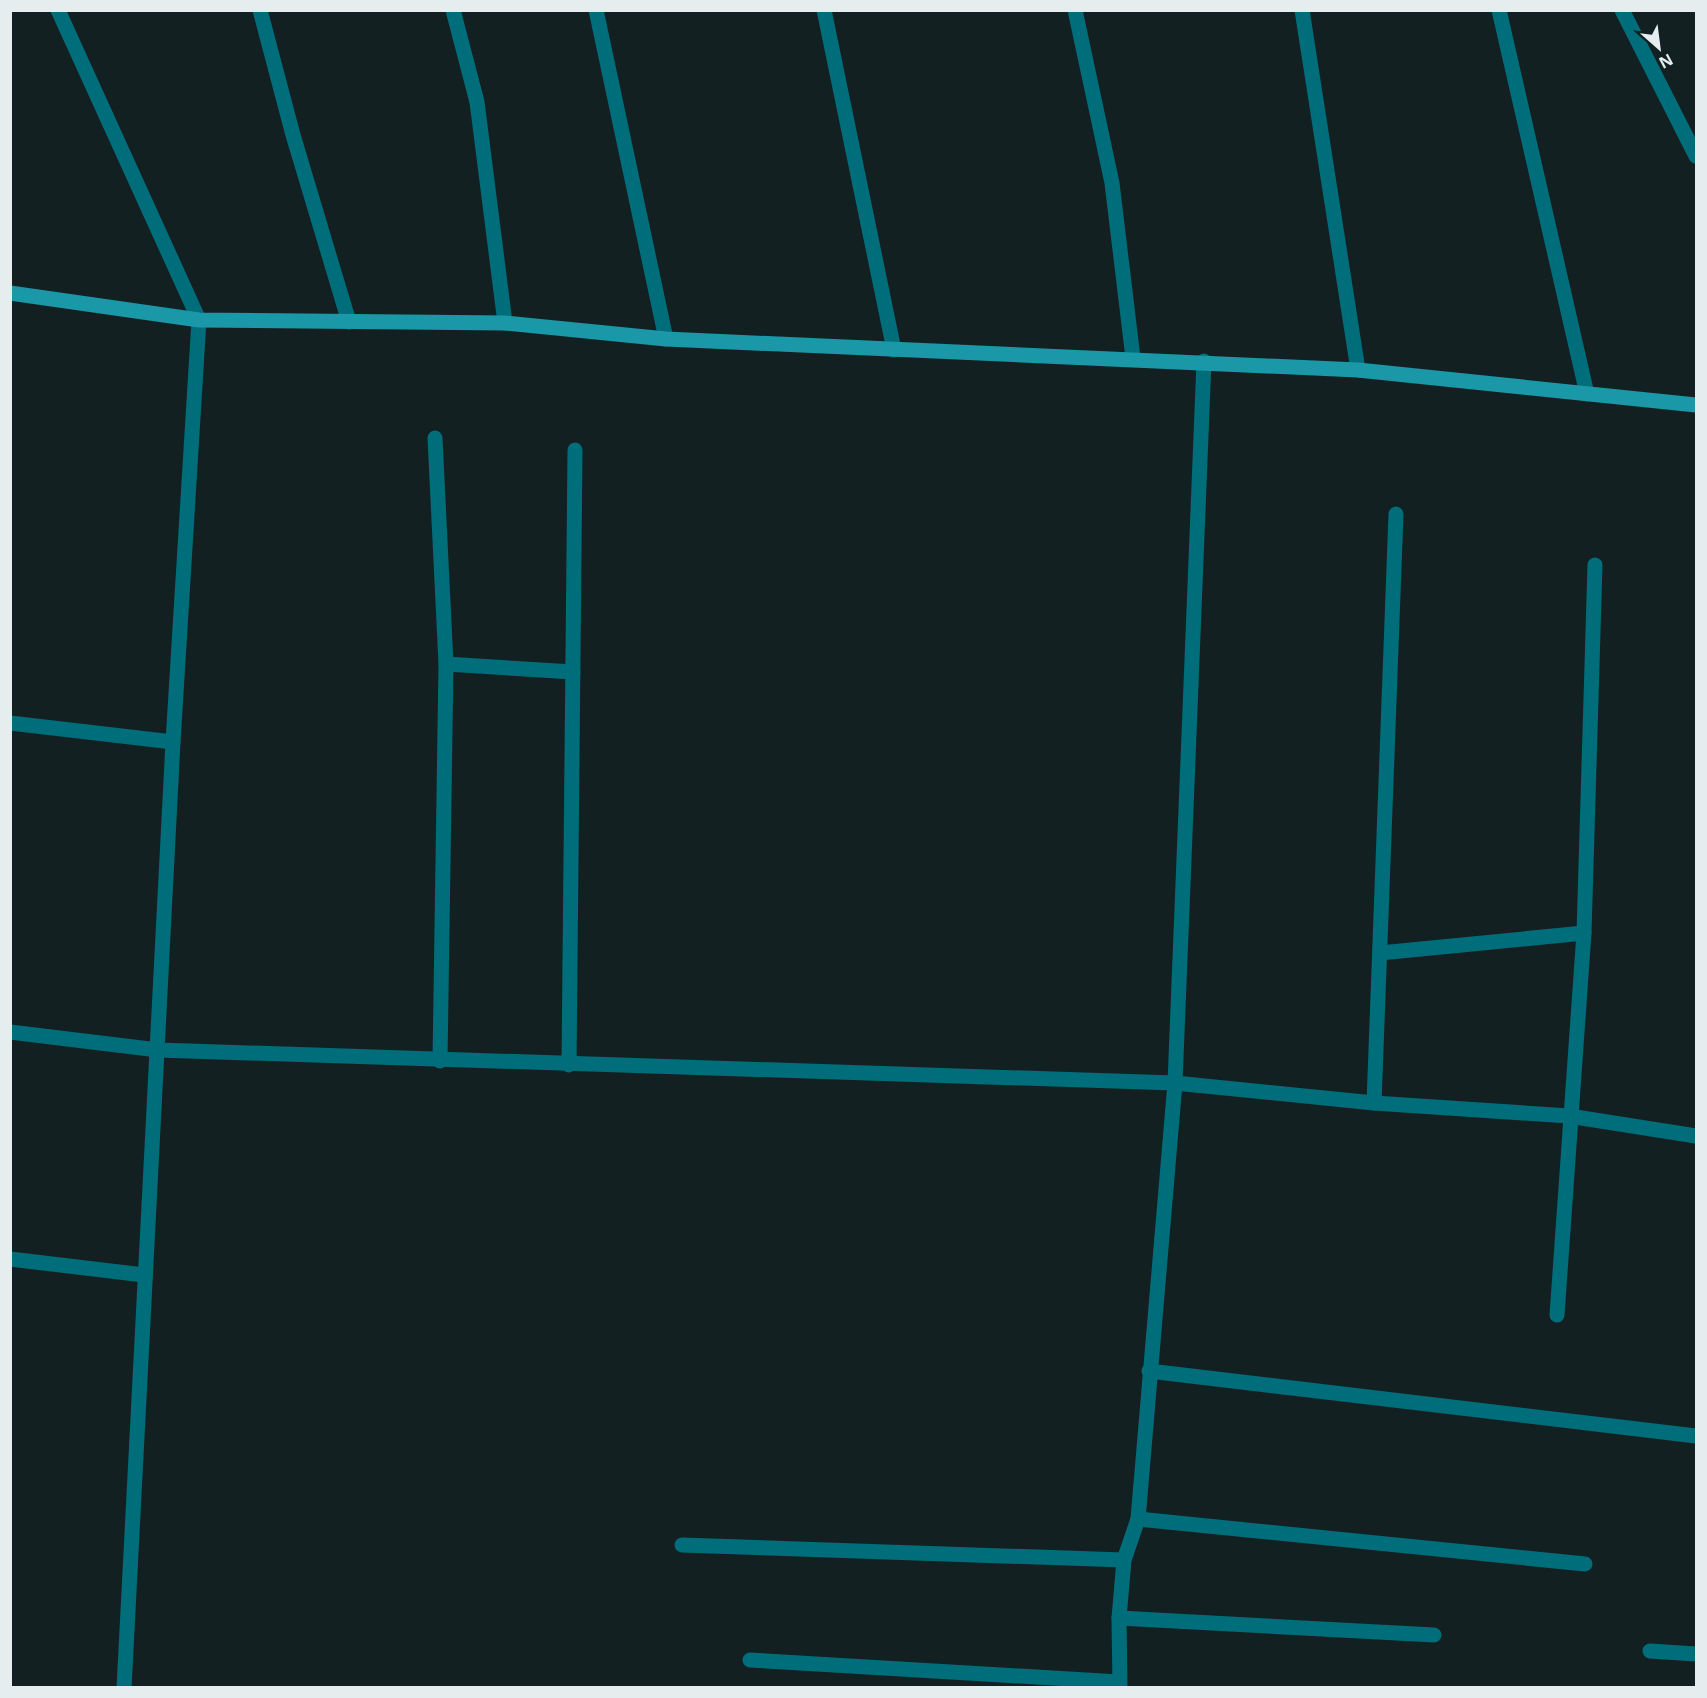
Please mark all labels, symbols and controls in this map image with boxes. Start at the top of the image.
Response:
north arrow [1629,18,1689,78]
text: N [1655,48,1677,74]

